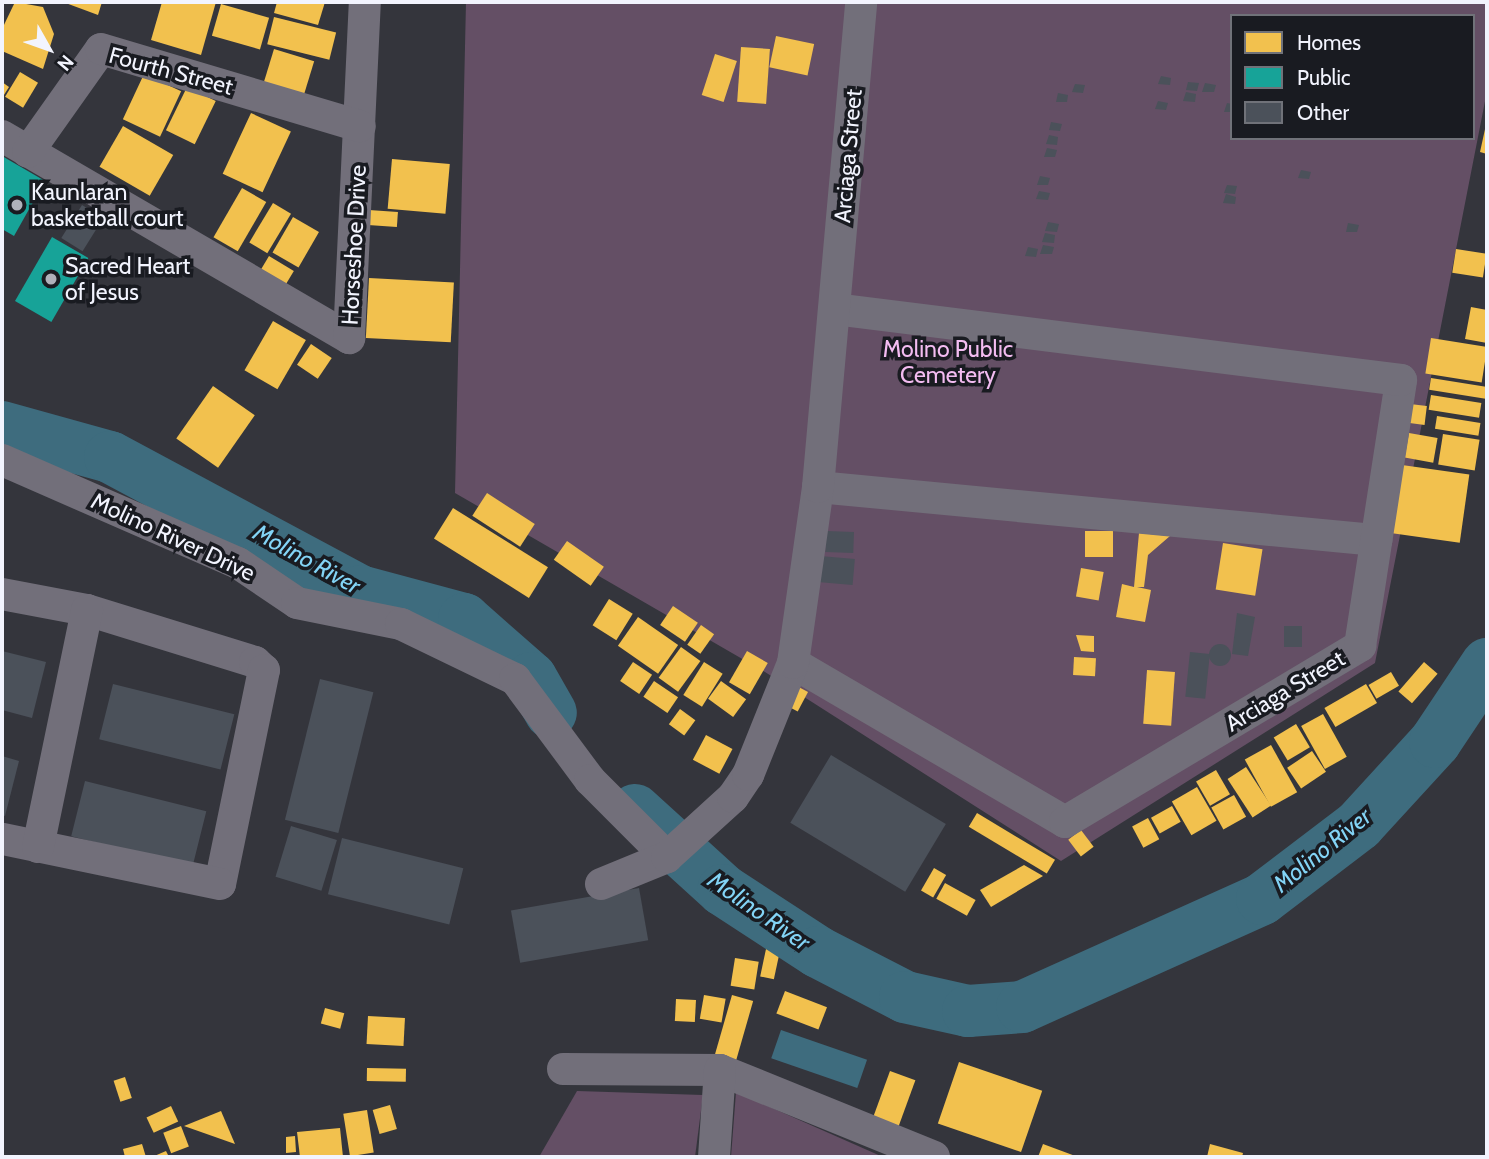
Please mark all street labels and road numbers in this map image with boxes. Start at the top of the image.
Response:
street label: Fourth Street [106,41,236,101]
street label: Arciaga Street [828,88,868,224]
street label: Horseshoe Drive [336,164,372,326]
street label: Molino River Drive [87,487,259,587]
street label: Arciaga Street [1220,645,1350,737]

